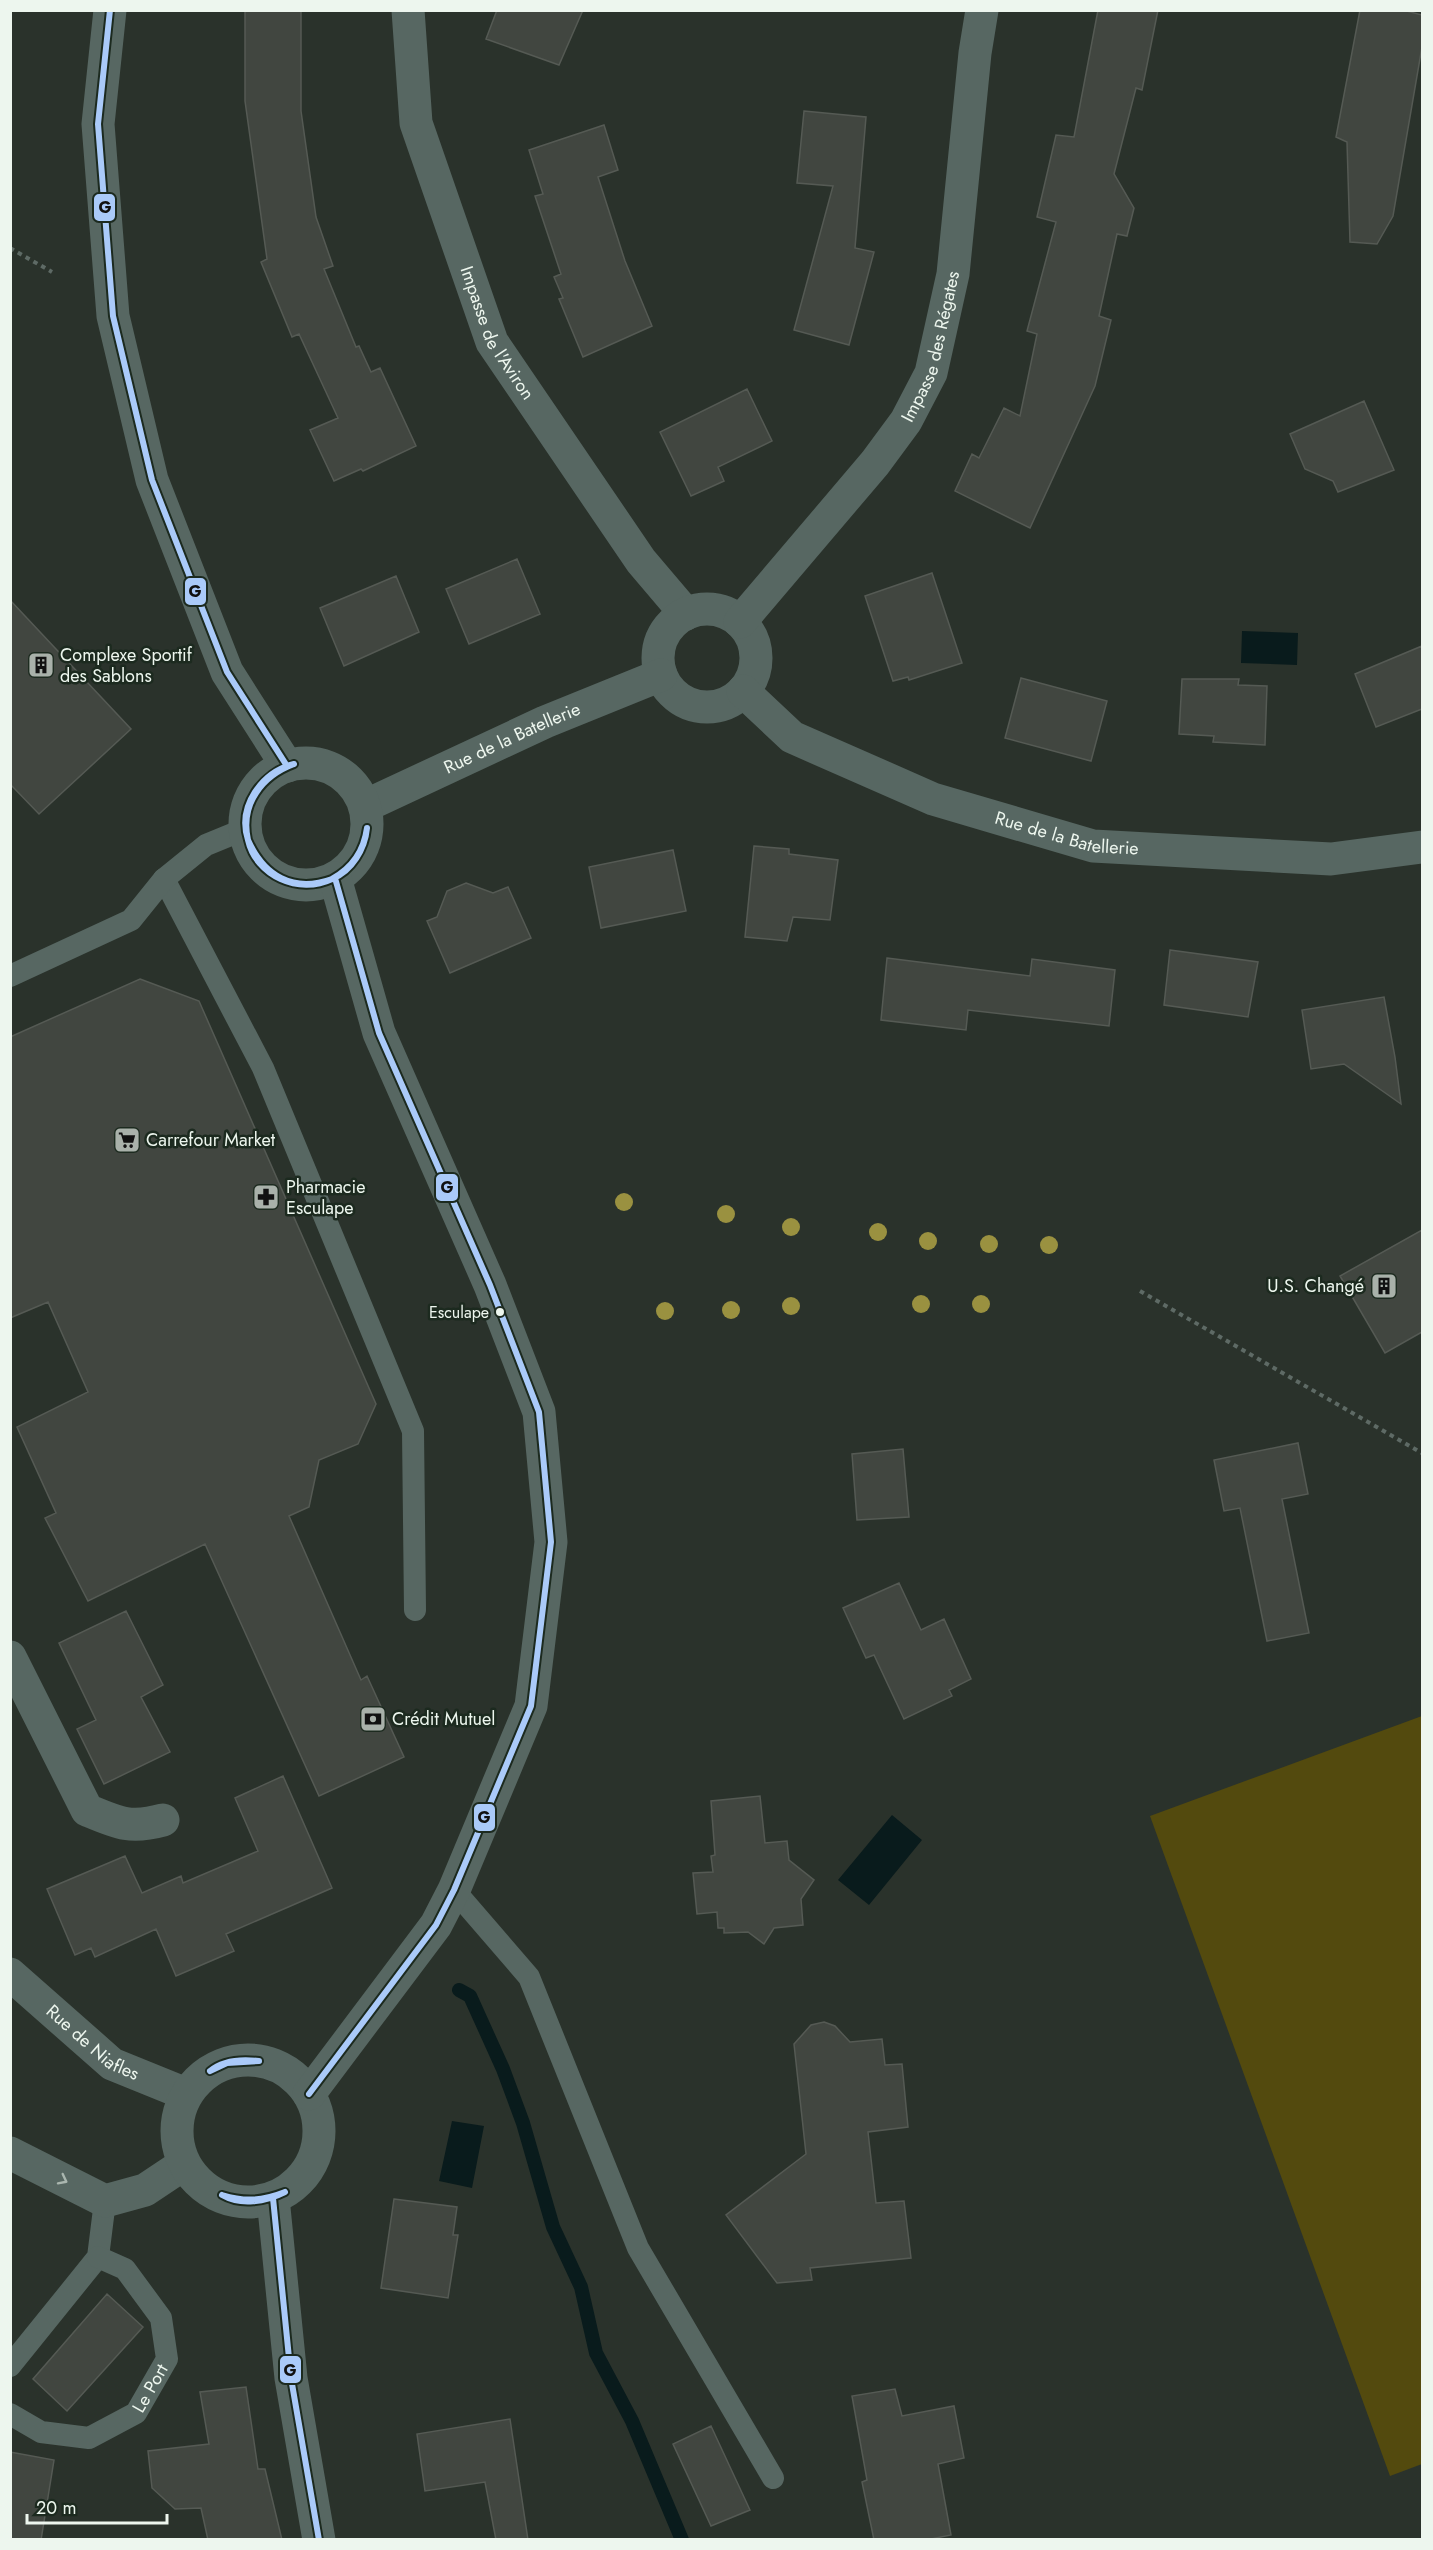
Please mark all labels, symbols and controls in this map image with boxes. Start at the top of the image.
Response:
line badge: G [93,193,116,222]
text: G [98,196,112,219]
street label: Impasse de l'Aviron [454,263,541,405]
street label: Impasse des Régates [895,269,966,427]
line badge: G [184,577,207,606]
text: G [188,580,202,603]
place label: Complexe Sportif des Sablons [60,642,193,689]
building icon: Complexe Sportif des Sablons [26,650,56,680]
street label: Rue de la Batellerie [439,696,584,780]
street label: Rue de la Batellerie [992,805,1139,861]
supermarket icon: Carrefour Market [112,1125,142,1155]
place label: Carrefour Market [146,1127,276,1153]
line badge: G [435,1173,459,1202]
place label: Pharmacie Esculape [286,1174,365,1221]
text: G [440,1176,454,1199]
pharmacy icon: Pharmacie Esculape [251,1182,281,1212]
building icon: U.S. Changé [1369,1271,1399,1301]
place label: U.S. Changé [1267,1273,1364,1299]
place label: Esculape [429,1301,489,1324]
marker: Esculape [494,1306,506,1318]
bank icon: Crédit Mutuel [358,1704,388,1734]
place label: Crédit Mutuel [392,1706,495,1732]
line badge: G [473,1803,496,1832]
text: G [477,1806,491,1829]
street label: Rue de Niafles [40,1999,143,2087]
one-way arrow [56,2173,67,2184]
line badge: G [279,2355,302,2384]
street label: Le Port [126,2358,175,2417]
text: G [283,2359,297,2382]
scale bar [27,2487,166,2525]
text: 20 m [36,2495,76,2521]

